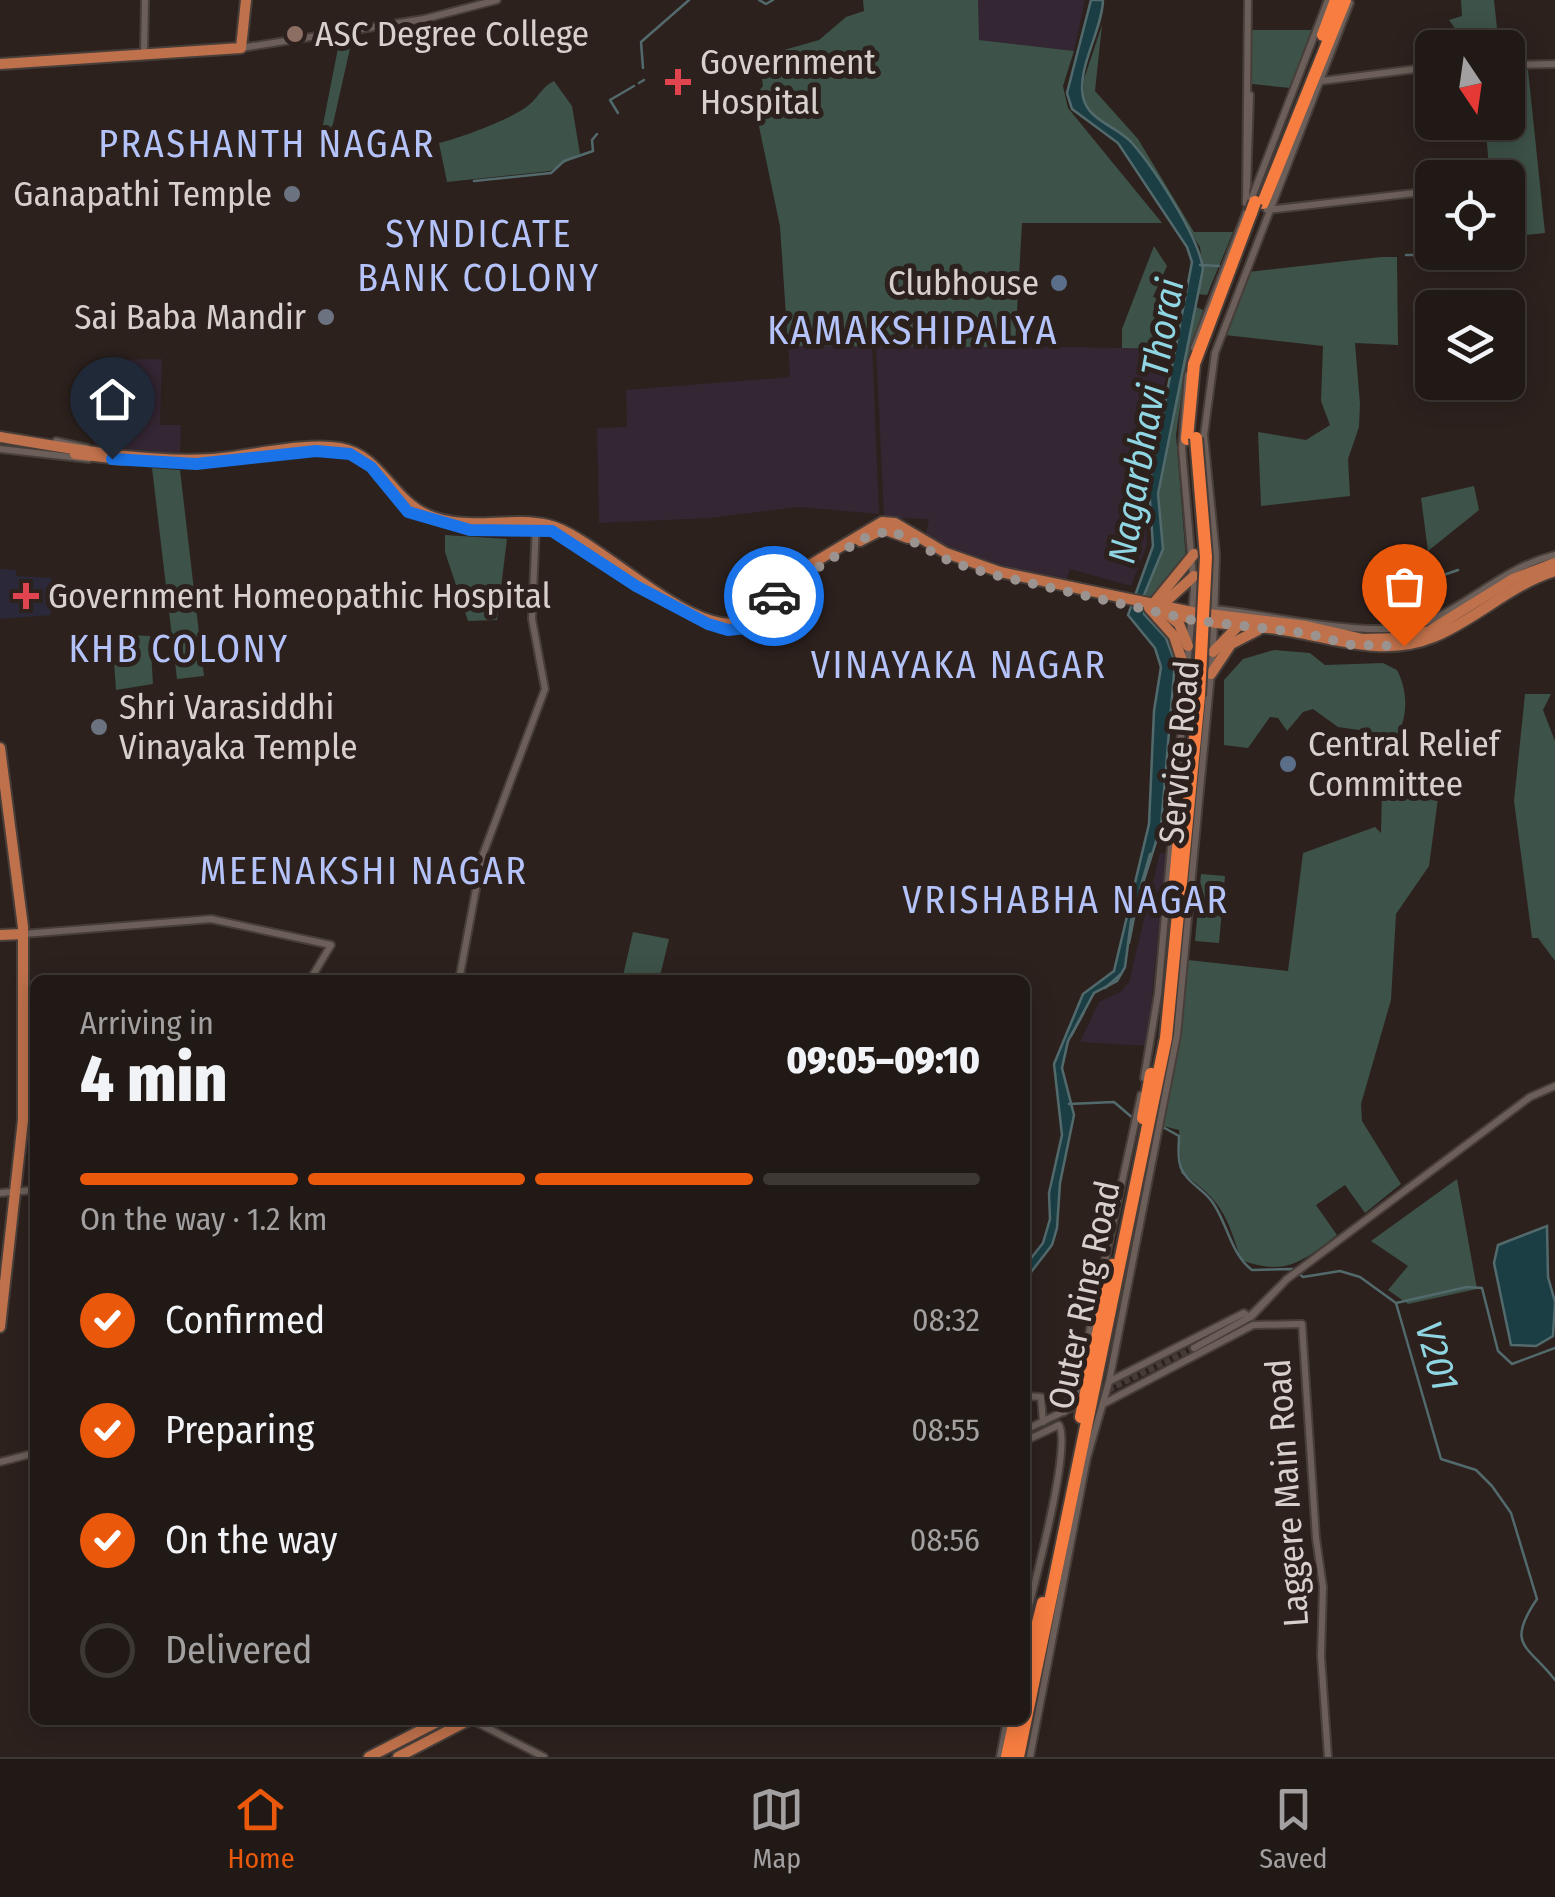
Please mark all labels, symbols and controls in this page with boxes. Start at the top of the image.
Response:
place label: ASC Degree College [315,13,589,55]
marker: ASC Degree College [284,23,306,45]
north arrow [1415,30,1525,140]
map controls [1415,30,1525,400]
place label: Government Hospital [700,41,876,123]
marker: Government Hospital [665,69,691,95]
district label: PRASHANTH NAGAR [98,121,436,167]
button: locate [1415,160,1525,270]
place label: Ganapathi Temple [13,173,272,215]
marker: Ganapathi Temple [281,183,303,205]
district label: SYNDICATE BANK COLONY [357,211,601,301]
place label: Clubhouse [888,262,1039,304]
marker: Clubhouse [1048,272,1070,294]
water label: Nagarbhavi Thorai [1098,274,1194,567]
button: layers [1415,290,1525,400]
place label: Sai Baba Mandir [74,296,306,338]
marker: Sai Baba Mandir [315,306,337,328]
district label: KAMAKSHIPALYA [767,307,1059,355]
pin [70,357,155,460]
icon: home [85,372,140,427]
pin [1362,544,1447,647]
courier [724,546,824,646]
icon: bag [1377,559,1432,614]
icon: car [747,569,802,624]
place label: Government Homeopathic Hospital [48,575,551,617]
marker: Government Homeopathic Hospital [13,583,39,609]
district label: KHB COLONY [68,626,290,672]
district label: VINAYAKA NAGAR [811,642,1107,688]
street label: Service Road [1150,659,1208,845]
place label: Shri Varasiddhi Vinayaka Temple [119,686,358,768]
marker: Shri Varasiddhi Vinayaka Temple [88,716,110,738]
place label: Central Relief Committee [1308,723,1502,805]
marker: Central Relief Committee [1277,753,1299,775]
district label: MEENAKSHI NAGAR [200,848,528,894]
district label: VRISHABHA NAGAR [902,877,1230,923]
text: Arriving in [80,1004,214,1042]
text: 09:05–09:10 [786,1037,980,1083]
text: 4 min [80,1040,227,1118]
street label: Outer Ring Road [1039,1177,1129,1413]
text: On the way · 1.2 km [80,1200,327,1238]
icon: check [80,1293,135,1348]
text: Confirmed [165,1297,325,1343]
text: 08:32 [912,1301,980,1339]
water label: V201 [1405,1316,1469,1396]
street label: Laggere Main Road [1257,1358,1317,1628]
icon: check [80,1403,135,1458]
text: Preparing [165,1407,314,1453]
text: 08:55 [911,1411,980,1449]
icon: check [80,1513,135,1568]
text: On the way [165,1517,337,1563]
text: 08:56 [910,1521,980,1559]
text: Delivered [165,1627,312,1673]
tab: Home [227,1782,294,1875]
tab: Map [749,1782,804,1875]
tab: Saved [1259,1782,1328,1875]

